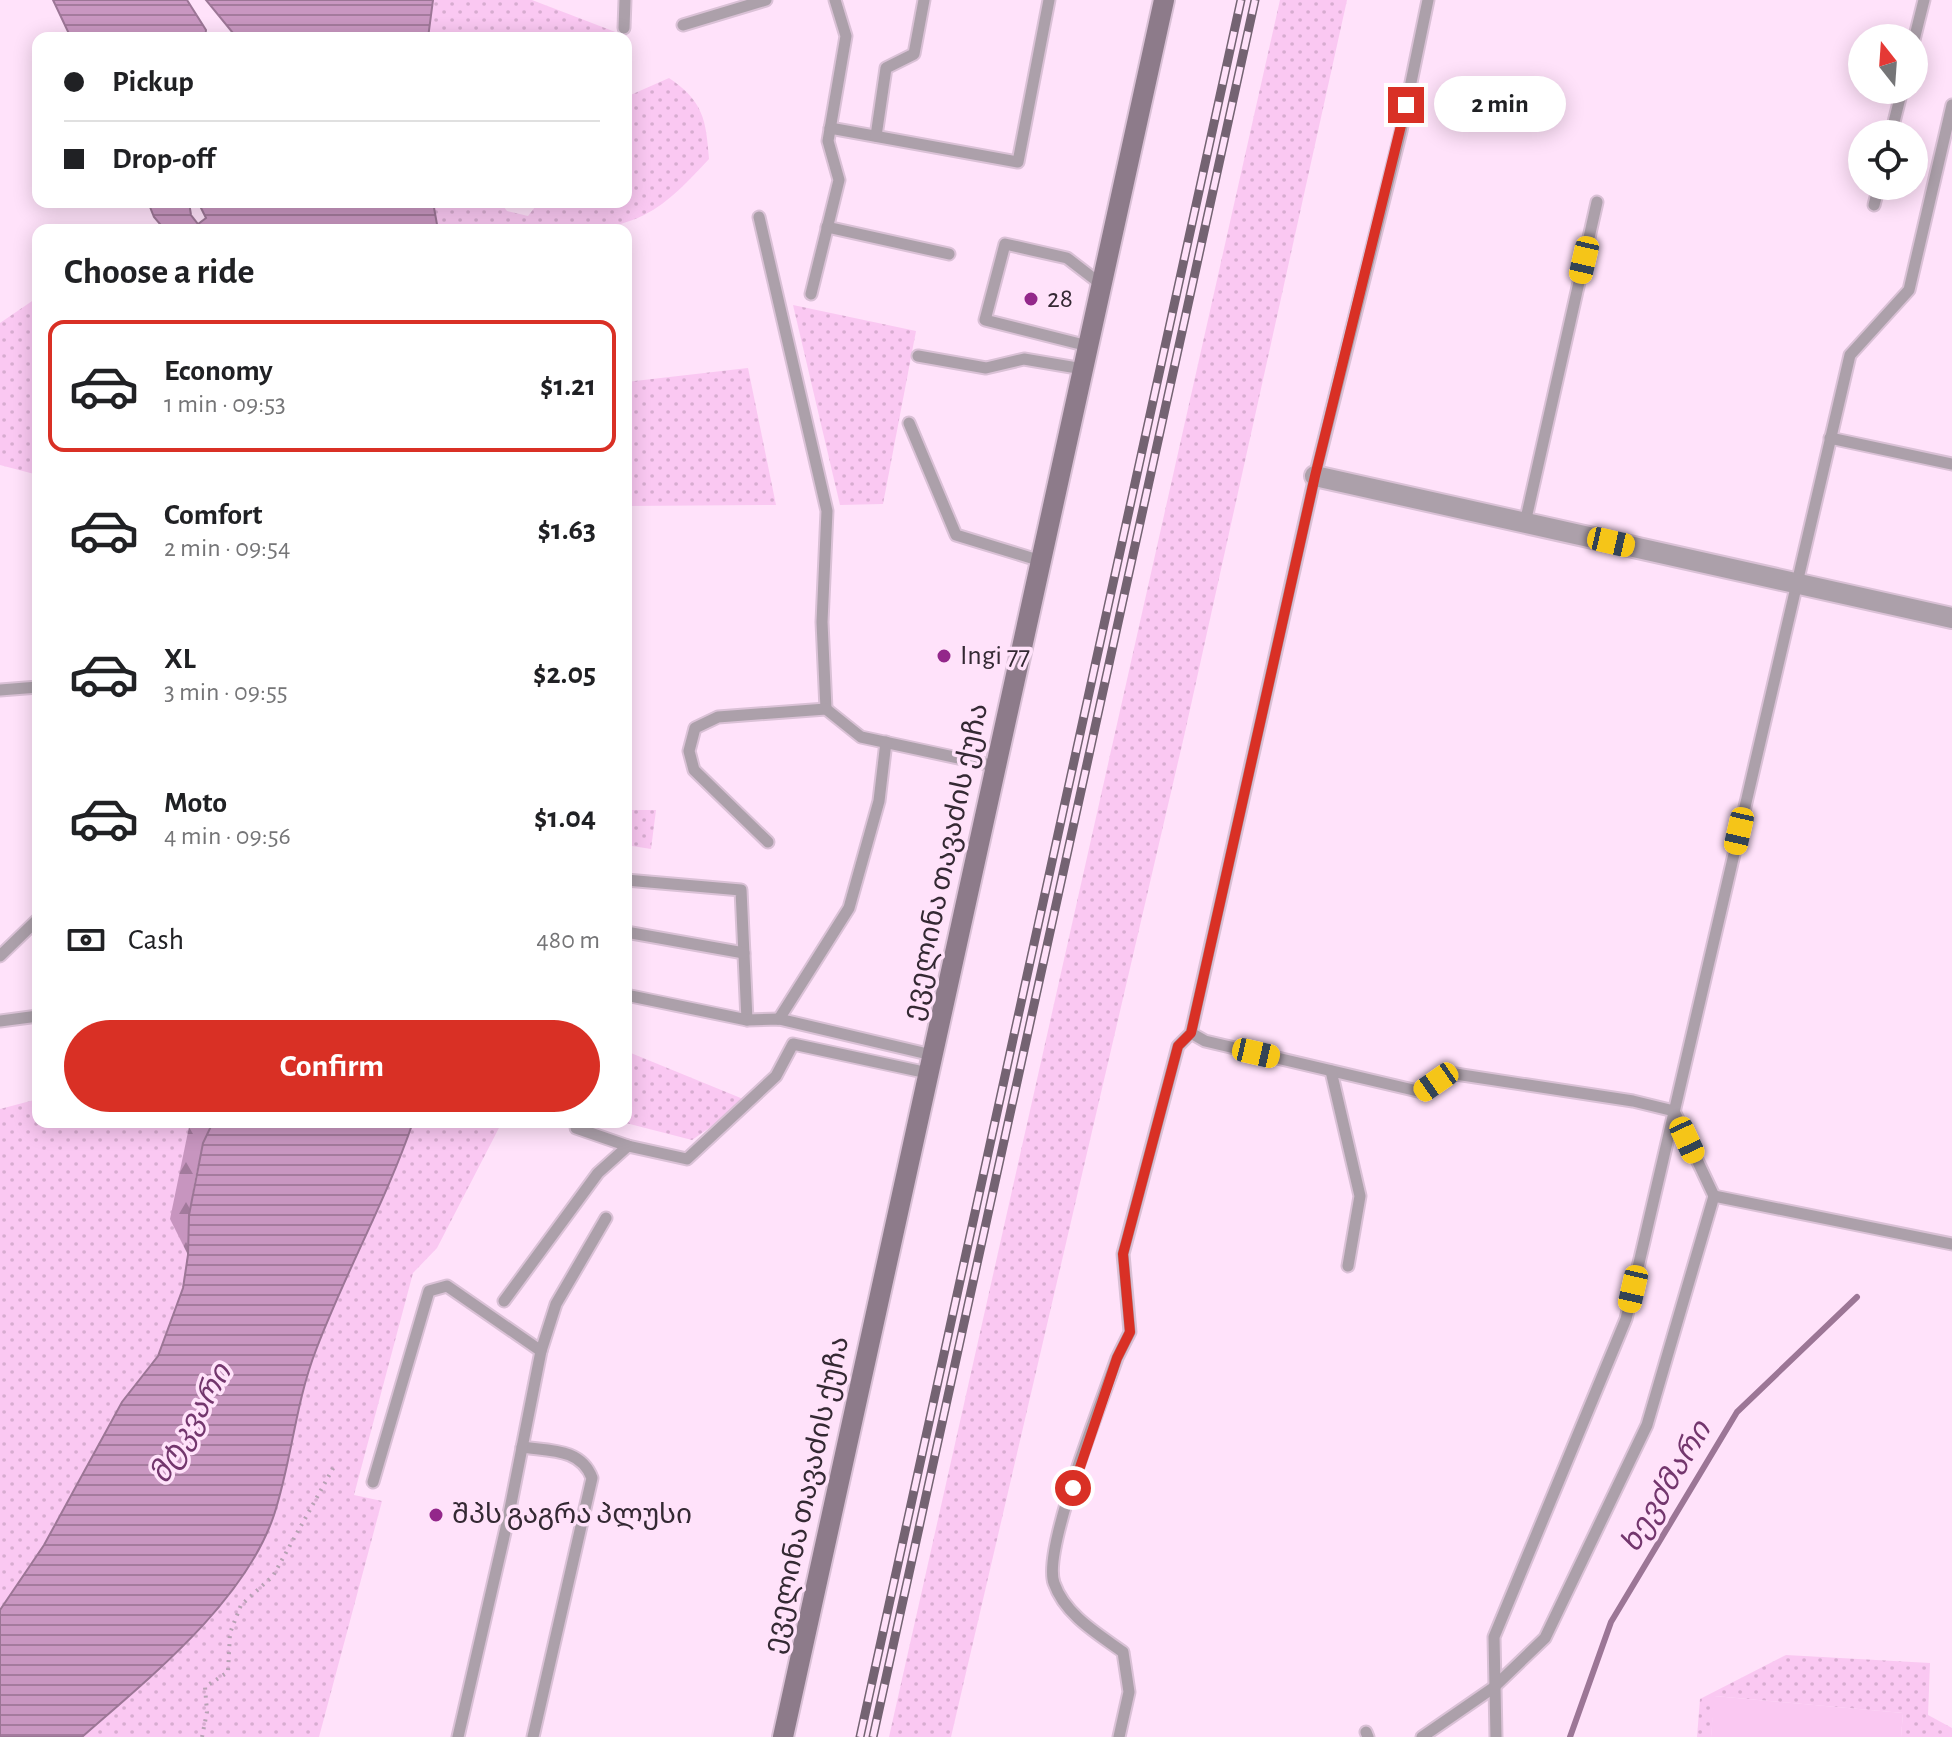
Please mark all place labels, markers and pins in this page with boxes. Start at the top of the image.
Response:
place label: 28 [1047,285,1073,313]
marker: 28 [1022,290,1040,308]
place label: Ingi 77 [960,642,1030,670]
marker: Ingi 77 [935,647,953,665]
place label: შპს გაგრა პლუსი [452,1501,692,1530]
marker: შპს გაგრა პლუსი [427,1506,445,1524]

